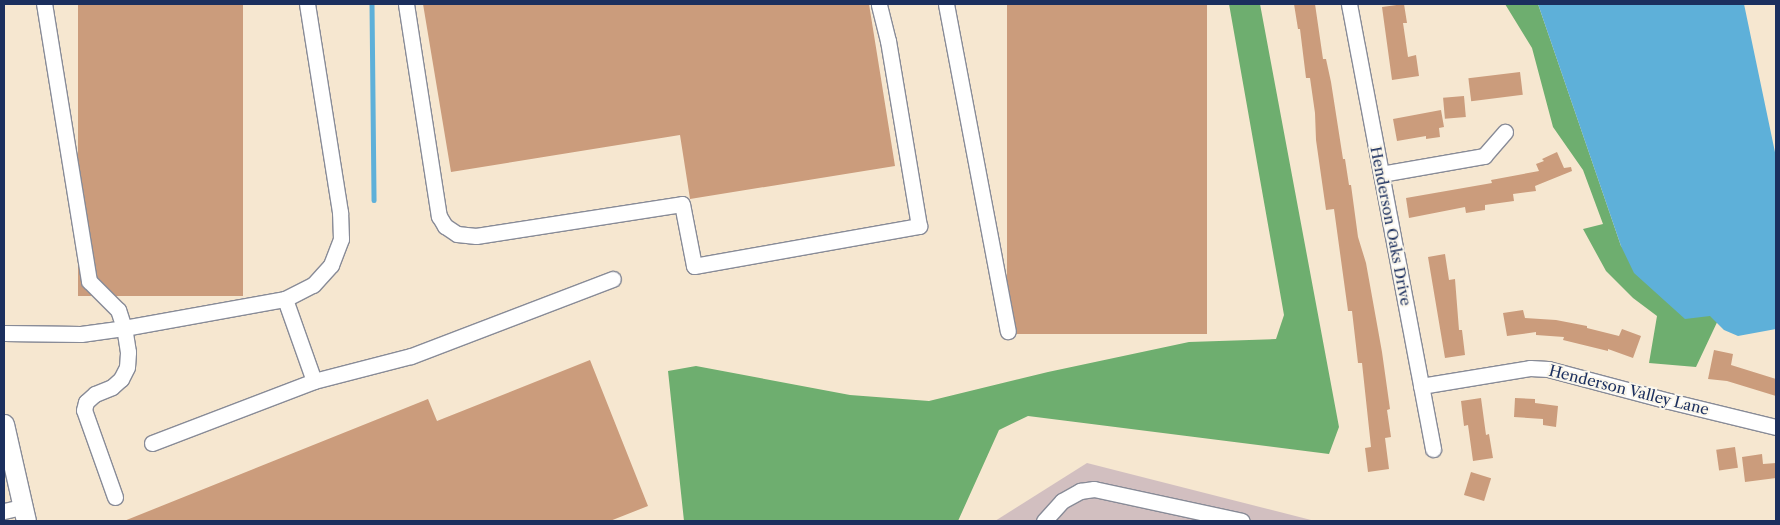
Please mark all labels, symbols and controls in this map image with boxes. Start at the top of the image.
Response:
street label: Henderson Oaks Drive [1367,145,1415,307]
street label: Henderson Valley Lane [1547,361,1711,419]

